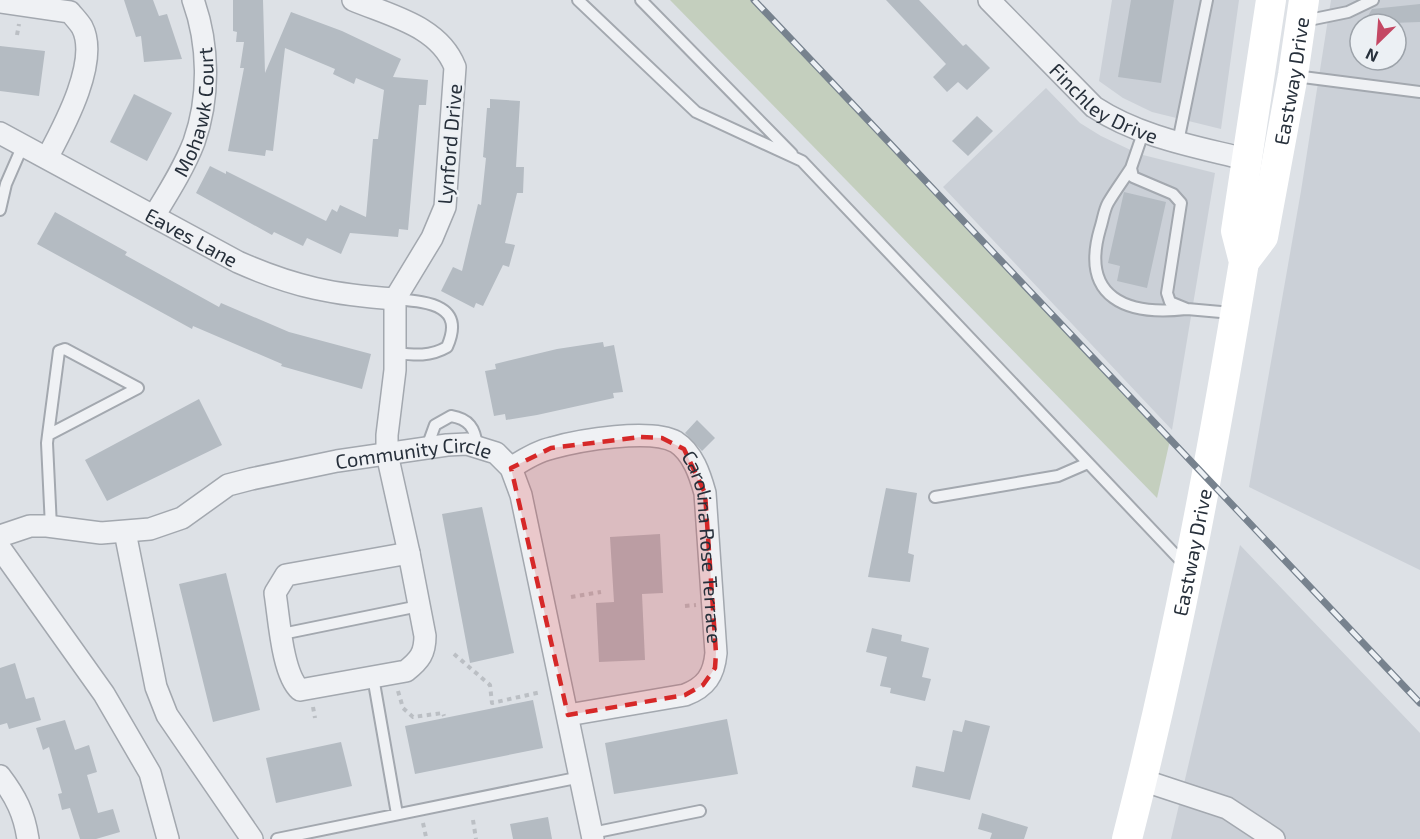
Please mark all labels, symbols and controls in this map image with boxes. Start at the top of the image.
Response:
north arrow [1348,12,1408,72]
street label: Eastway Drive [1268,15,1313,147]
text: N [1362,45,1381,67]
street label: Mohawk Court [168,46,218,180]
street label: Finchley Drive [1045,57,1161,148]
street label: Lynford Drive [432,83,466,205]
street label: Eaves Lane [141,202,242,272]
street label: Community Circle [334,432,495,473]
street label: Carolina Rose Terrace [677,446,727,645]
street label: Eastway Drive [1167,486,1216,618]

